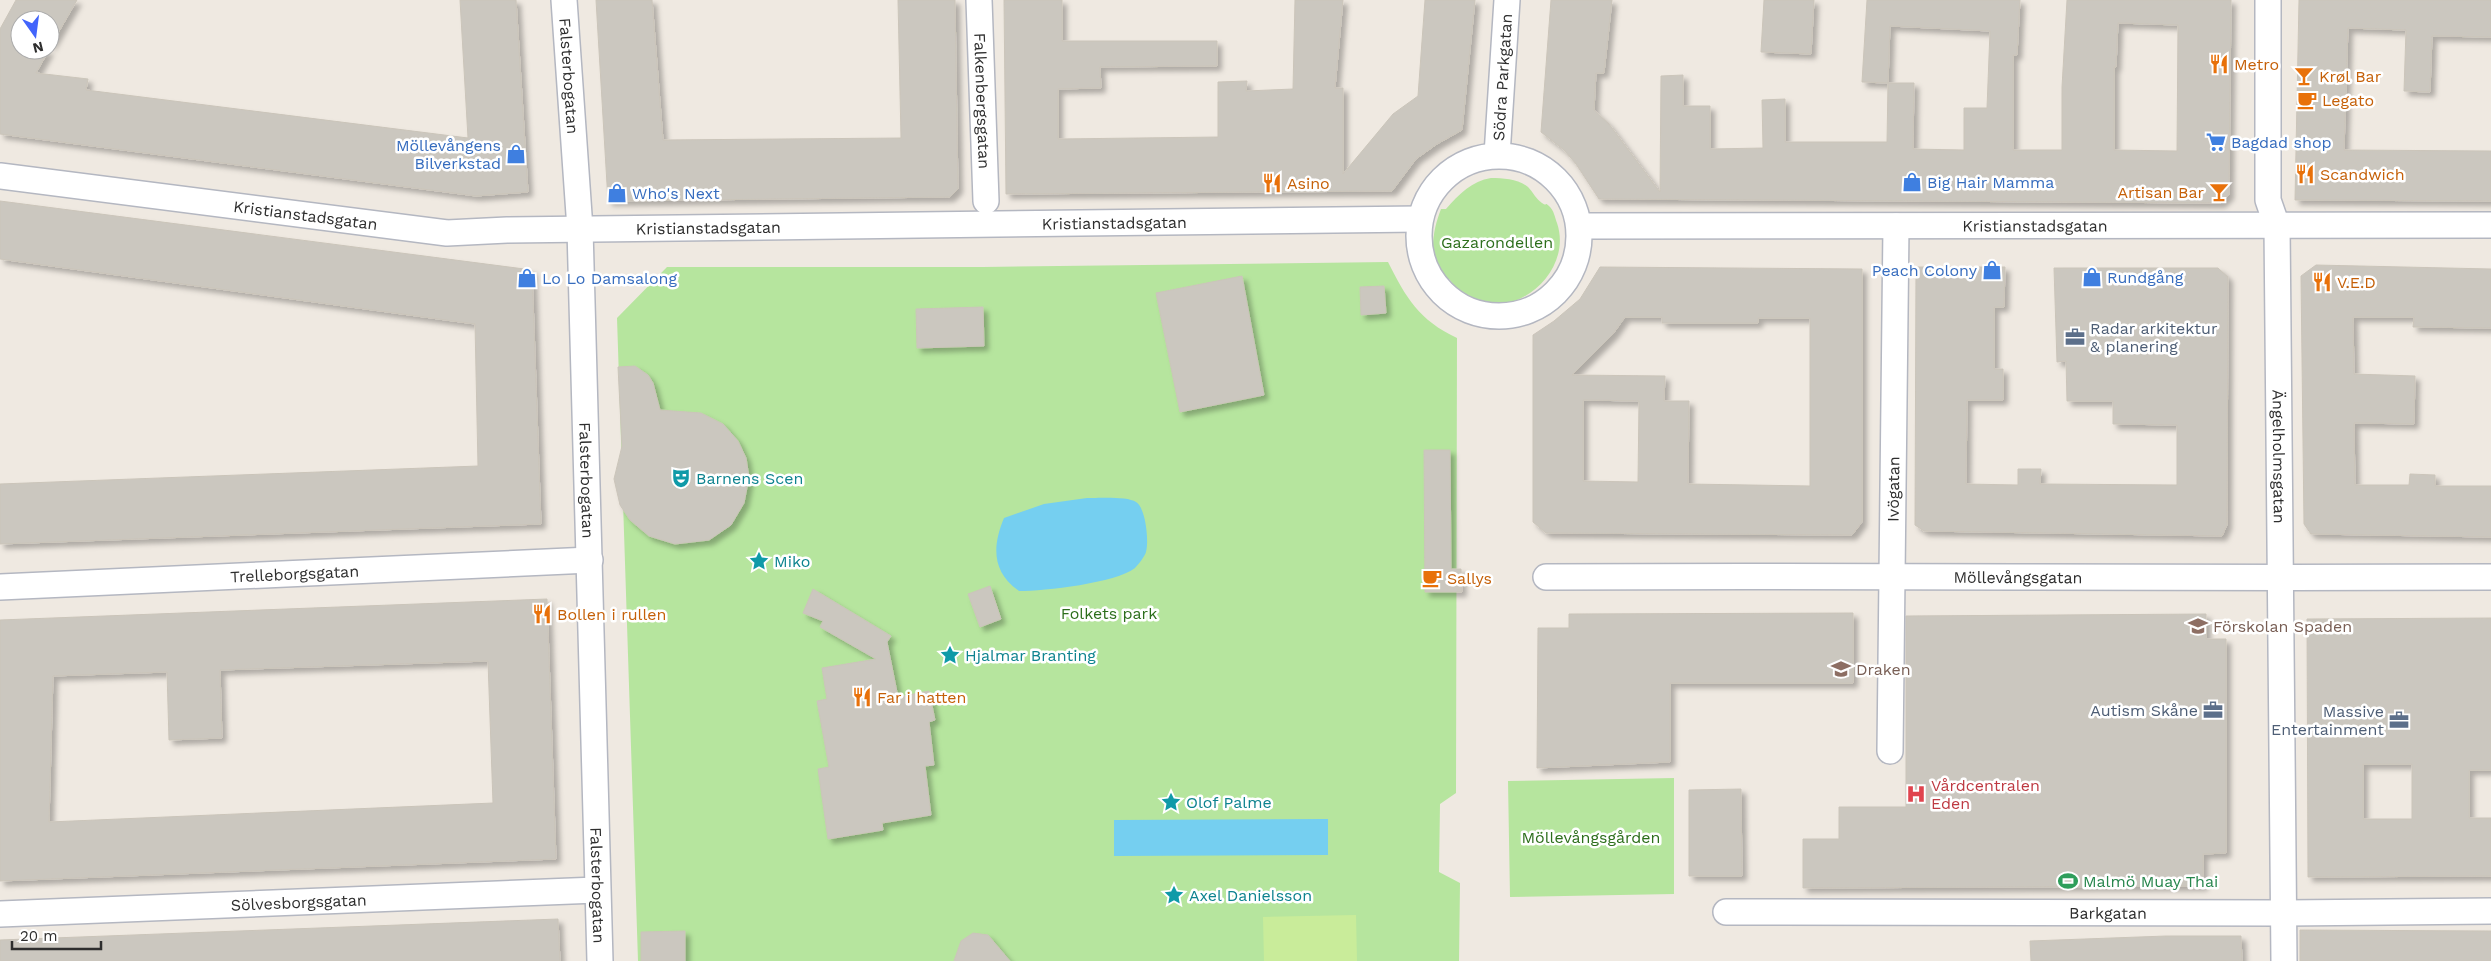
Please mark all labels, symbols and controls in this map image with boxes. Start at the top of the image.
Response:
north arrow [10,10,60,60]
street label: Södra Parkgatan [1488,13,1516,142]
street label: Falsterbogatan [556,17,583,135]
street label: Falkenbergsgatan [971,33,994,169]
text: N [31,39,45,57]
restaurant icon: Metro [2208,53,2230,75]
place label: Metro [2234,55,2279,74]
bar icon: Krøl Bar [2293,65,2315,87]
place label: Krøl Bar [2319,67,2382,86]
cafe icon: Legato [2296,89,2318,111]
place label: Legato [2322,91,2374,110]
supermarket icon: Bagdad shop [2205,131,2227,153]
place label: Bagdad shop [2231,133,2332,152]
place label: Möllevångens Bilverkstad [396,136,501,173]
shop icon: Möllevångens Bilverkstad [505,143,527,165]
restaurant icon: Scandwich [2294,163,2316,185]
place label: Scandwich [2320,165,2405,184]
shop icon: Big Hair Mamma [1901,171,1923,193]
restaurant icon: Asino [1261,172,1283,194]
place label: Big Hair Mamma [1927,173,2054,192]
place label: Asino [1287,174,1330,193]
bar icon: Artisan Bar [2208,181,2230,203]
shop icon: Who's Next [606,182,628,204]
place label: Artisan Bar [2118,183,2204,202]
place label: Who's Next [632,184,720,203]
street label: Kristianstadsgatan [232,196,379,234]
street label: Kristianstadsgatan [1041,212,1187,233]
street label: Kristianstadsgatan [1962,216,2108,235]
street label: Kristianstadsgatan [636,217,781,238]
park label: Gazarondellen [1441,233,1553,252]
shop icon: Peach Colony [1981,259,2003,281]
place label: Peach Colony [1872,261,1978,280]
shop icon: Rundgång [2081,266,2103,288]
shop icon: Lo Lo Damsalong [516,267,538,289]
place label: Rundgång [2107,268,2184,287]
place label: Lo Lo Damsalong [542,269,677,288]
restaurant icon: V.E.D [2311,271,2333,293]
place label: V.E.D [2337,273,2376,292]
place label: Radar arkitektur & planering [2090,319,2218,356]
office icon: Radar arkitektur & planering [2064,326,2086,348]
street label: Ängelholmsgatan [2269,389,2289,524]
street label: Falsterbogatan [576,422,598,539]
street label: Ivögatan [1883,456,1903,522]
theatre icon: Barnens Scen [670,467,692,489]
place label: Barnens Scen [696,469,803,488]
place icon: Miko [748,550,770,572]
place label: Miko [774,552,810,571]
street label: Trelleborgsgatan [230,561,359,586]
cafe icon: Sallys [1421,567,1443,589]
street label: Möllevångsgatan [1953,567,2083,587]
place label: Sallys [1447,569,1492,588]
restaurant icon: Bollen i rullen [531,603,553,625]
park label: Folkets park [1061,604,1157,623]
place label: Bollen i rullen [557,605,666,624]
school or university icon: Förskolan Spaden [2187,615,2209,637]
place label: Förskolan Spaden [2213,617,2352,636]
place icon: Hjalmar Branting [939,644,961,666]
place label: Hjalmar Branting [965,646,1096,665]
school or university icon: Draken [1830,658,1852,680]
place label: Draken [1856,660,1911,679]
restaurant icon: Far i hatten [851,686,873,708]
place label: Far i hatten [877,688,967,707]
office icon: Autism Skåne [2202,699,2224,721]
place label: Autism Skåne [2090,701,2198,720]
place label: Massive Entertainment [2271,702,2384,739]
office icon: Massive Entertainment [2388,709,2410,731]
place label: Vårdcentralen Eden [1931,776,2040,813]
hospital icon: Vårdcentralen Eden [1905,783,1927,805]
place icon: Olof Palme [1160,791,1182,813]
place label: Olof Palme [1186,793,1272,812]
street label: Falsterbogatan [587,827,609,944]
park label: Möllevångsgården [1522,828,1660,847]
sports icon: Malmö Muay Thai [2057,870,2079,892]
place label: Malmö Muay Thai [2083,872,2218,891]
place icon: Axel Danielsson [1163,884,1185,906]
place label: Axel Danielsson [1189,886,1312,905]
street label: Sölvesborgsgatan [230,890,367,914]
street label: Barkgatan [2069,903,2147,922]
scale bar [12,918,101,950]
text: 20 m [20,927,58,945]

